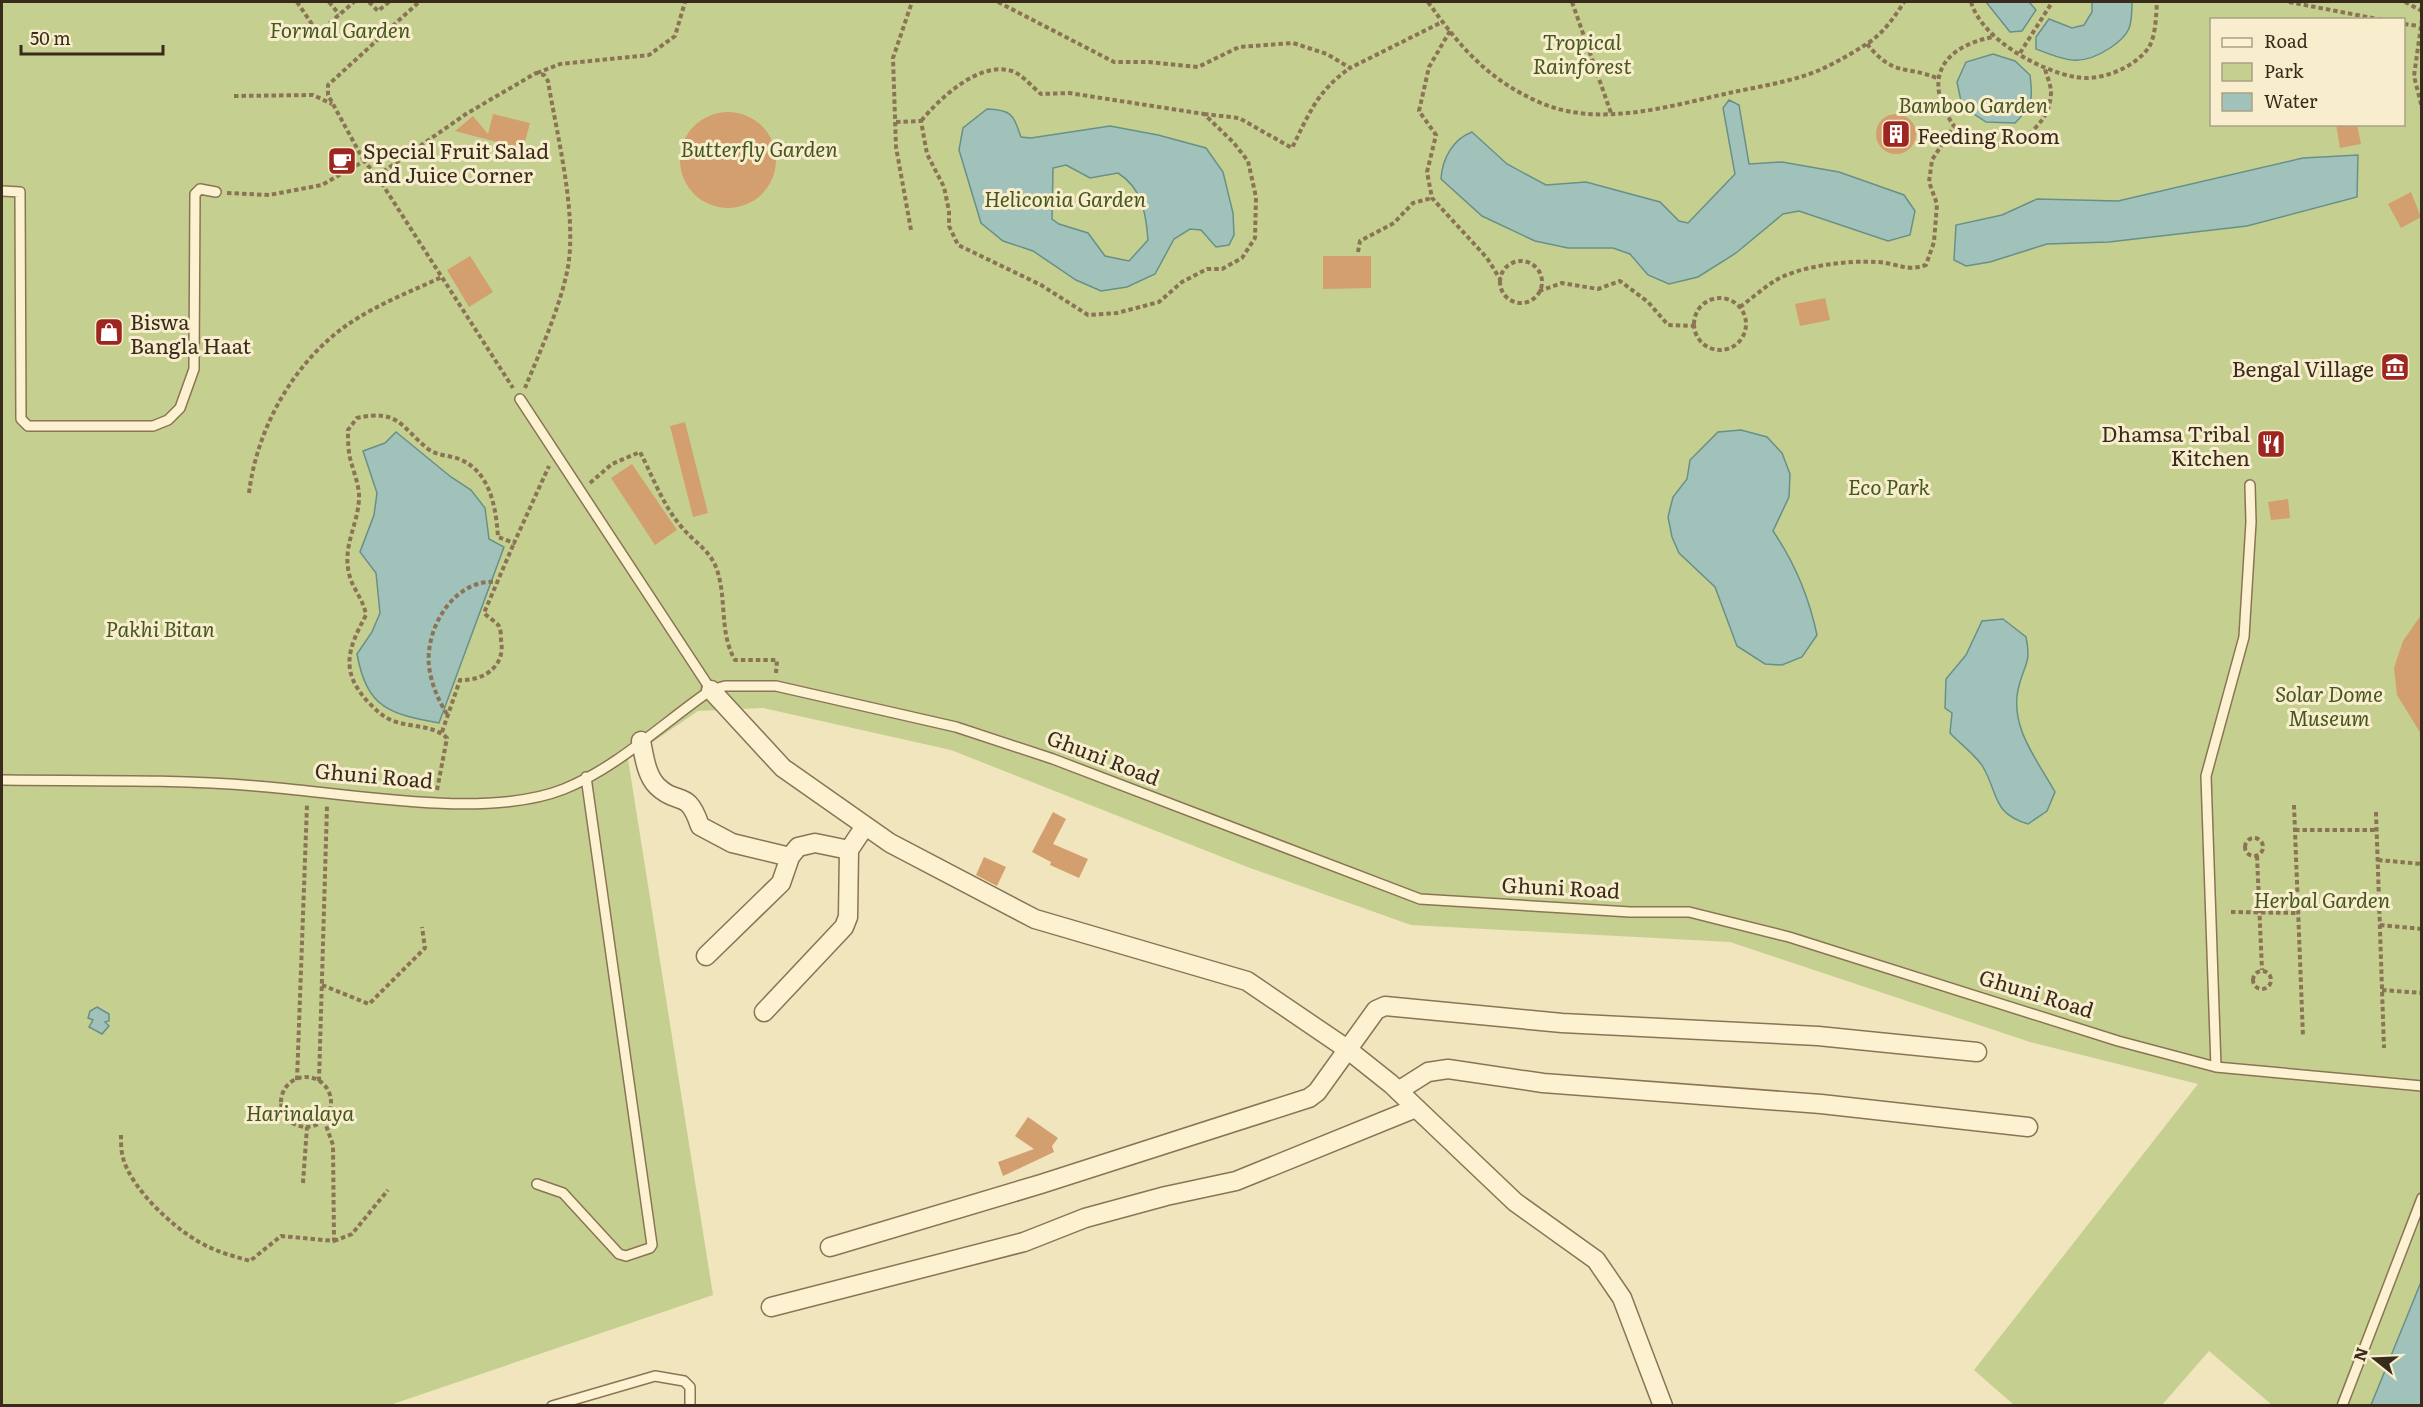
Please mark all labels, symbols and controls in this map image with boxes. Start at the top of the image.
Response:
park label: Formal Garden [270,13,411,44]
scale bar [21,18,164,56]
legend [2210,18,2405,126]
text: 50 m [30,24,71,51]
park label: Tropical Rainforest [1532,25,1632,80]
text: Road [2264,27,2308,54]
text: Park [2264,57,2305,84]
text: Water [2264,87,2318,114]
park label: Bamboo Garden [1898,88,2049,119]
building icon: Feeding Room [1880,118,1912,150]
place label: Feeding Room [1917,119,2060,150]
park label: Butterfly Garden [680,132,838,163]
place label: Special Fruit Salad and Juice Corner [363,134,549,189]
cafe icon: Special Fruit Salad and Juice Corner [326,145,358,177]
park label: Heliconia Garden [984,182,1147,213]
place label: Biswa Bangla Haat [130,305,252,360]
shop icon: Biswa Bangla Haat [93,316,125,348]
museum icon: Bengal Village [2379,351,2411,383]
place label: Bengal Village [2232,352,2374,383]
place label: Dhamsa Tribal Kitchen [2101,417,2250,472]
restaurant icon: Dhamsa Tribal Kitchen [2255,428,2287,460]
park label: Eco Park [1848,470,1931,501]
park label: Pakhi Bitan [105,612,215,643]
park label: Solar Dome Museum [2275,677,2383,732]
street label: Ghuni Road [1043,720,1165,792]
street label: Ghuni Road [314,753,435,795]
street label: Ghuni Road [1501,867,1621,905]
park label: Herbal Garden [2254,883,2391,914]
street label: Ghuni Road [1976,960,2098,1024]
park label: Harinalaya [246,1096,354,1127]
north arrow [2345,1329,2405,1389]
text: N [2346,1344,2373,1364]

